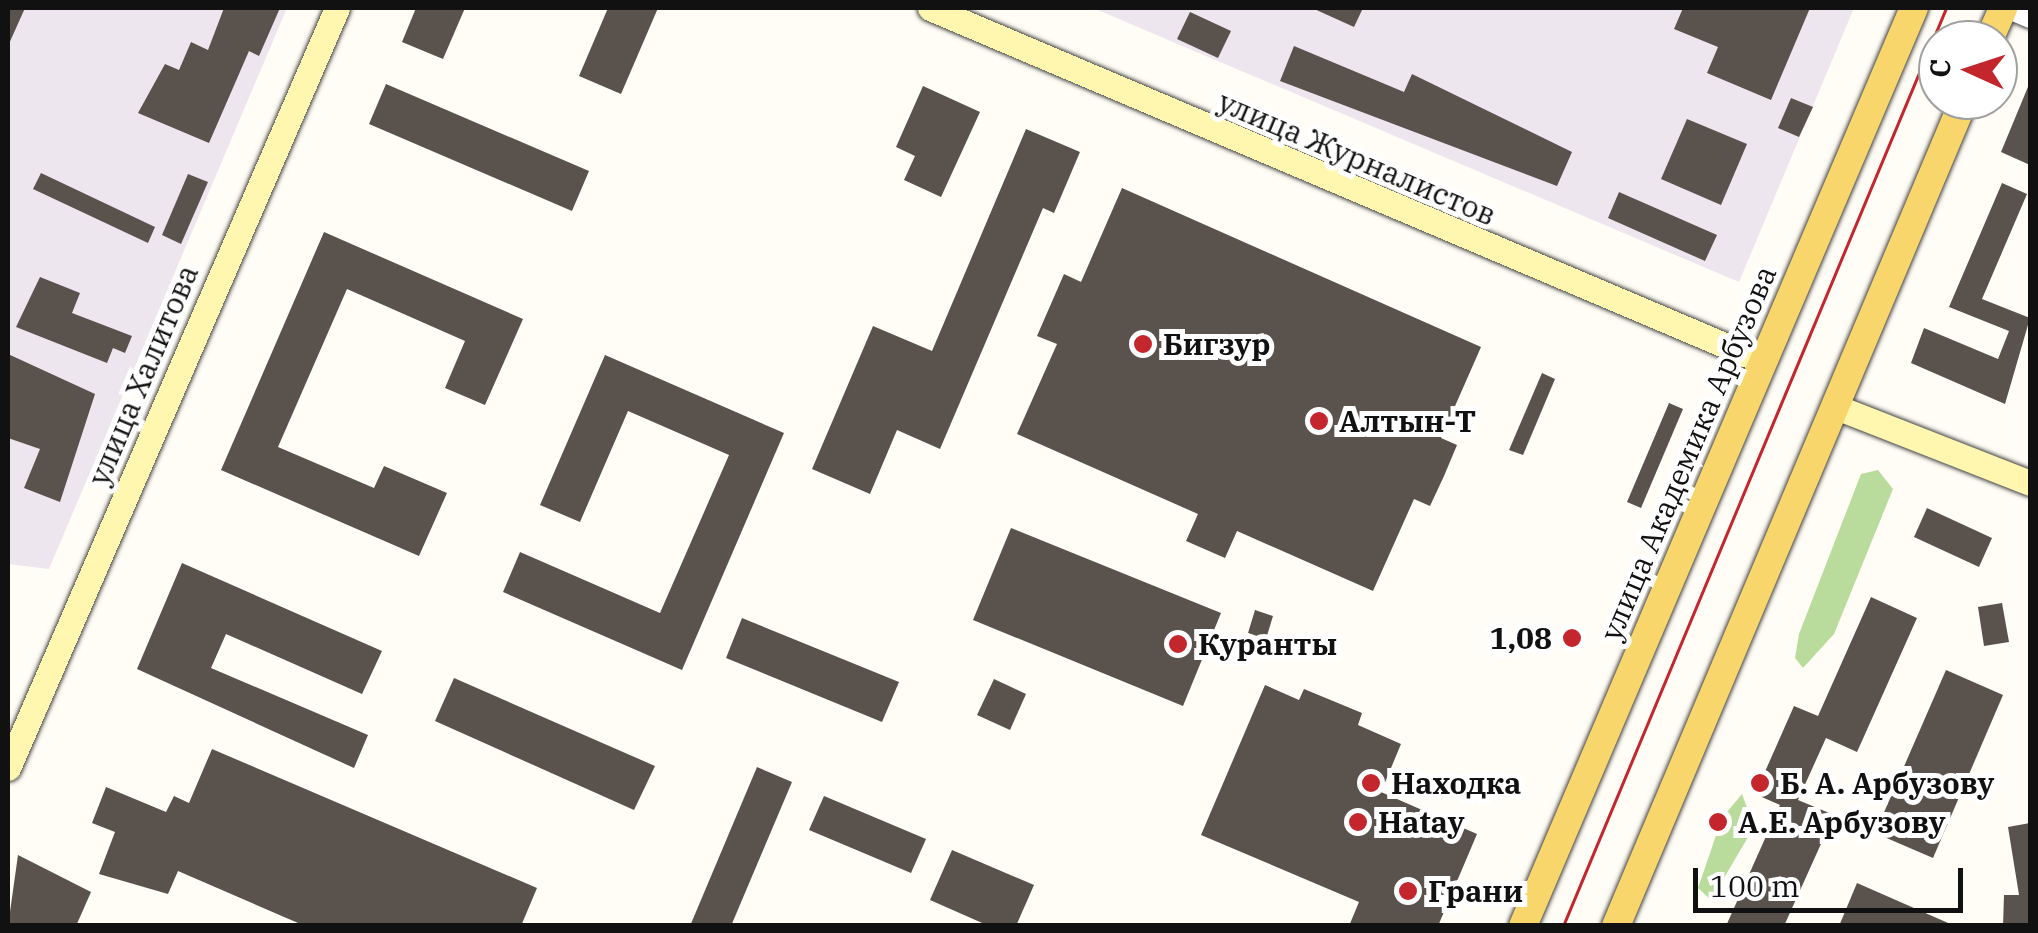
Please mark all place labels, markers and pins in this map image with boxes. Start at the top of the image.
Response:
place label: Бигзур [1163,326,1270,362]
marker: Бигзур [1132,333,1154,355]
place label: Алтын-Т [1339,403,1476,439]
marker: Алтын-Т [1308,410,1330,432]
place label: 1,08 [1490,620,1552,656]
place label: Куранты [1198,626,1337,662]
marker: 1,08 [1561,627,1583,649]
marker: Куранты [1167,633,1189,655]
place label: Находка [1391,765,1521,801]
place label: Б. А. Арбузову [1780,765,1994,801]
marker: Находка [1360,772,1382,794]
marker: Б. А. Арбузову [1749,772,1771,794]
place label: Hatay [1378,804,1465,840]
place label: А.Е. Арбузову [1738,804,1946,840]
marker: Hatay [1347,811,1369,833]
marker: А.Е. Арбузову [1707,811,1729,833]
place label: Грани [1428,873,1523,909]
marker: Грани [1397,880,1419,902]

